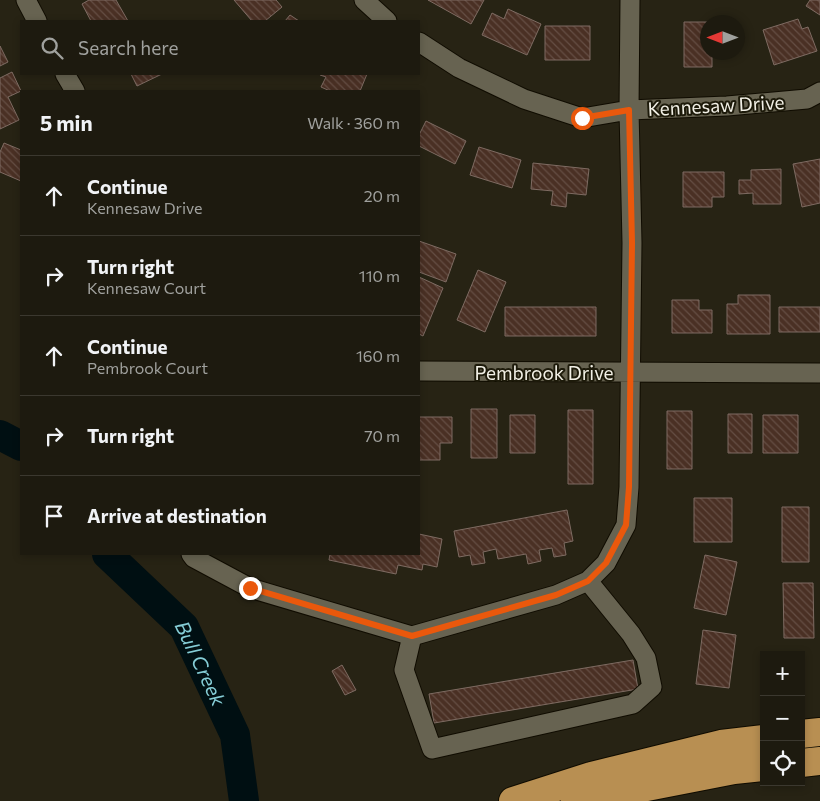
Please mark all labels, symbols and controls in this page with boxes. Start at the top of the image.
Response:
north arrow [700,15,745,60]
search box [20,20,420,75]
icon: search [38,34,66,62]
text: Search here [78,36,178,59]
street label: Kennesaw Drive [647,90,785,120]
route start [571,107,594,130]
text: 5 min [40,110,93,135]
text: Walk · 360 m [307,113,400,132]
text: Continue [87,175,167,198]
icon: ahead [40,182,68,210]
text: 20 m [364,186,400,205]
text: Kennesaw Drive [87,198,202,217]
text: Turn right [87,255,174,278]
icon: right [40,262,68,290]
text: 110 m [359,266,400,285]
text: Kennesaw Court [87,278,206,297]
text: Continue [87,335,167,358]
icon: ahead [40,342,68,370]
text: 160 m [356,346,400,365]
text: Pembrook Court [87,358,208,377]
street label: Pembrook Drive [474,361,614,384]
icon: right [40,422,68,450]
text: Turn right [87,424,174,447]
text: 70 m [364,426,400,445]
icon: arrive [40,502,68,530]
text: Arrive at destination [87,504,267,527]
route end [239,577,262,600]
water label: Bull Creek [171,617,232,711]
map controls [760,651,805,786]
button: + [760,651,805,696]
button: − [760,696,805,741]
button: locate [760,741,805,786]

